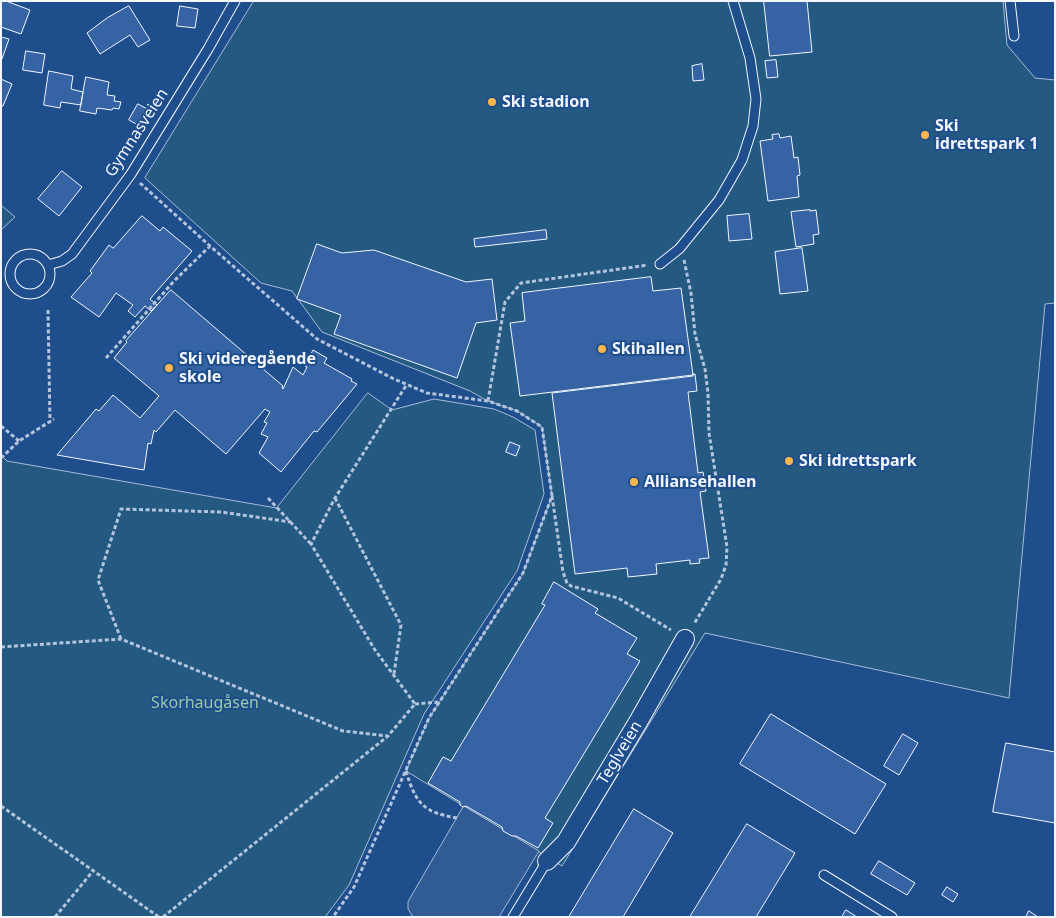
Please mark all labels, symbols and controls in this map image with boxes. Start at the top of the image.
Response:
street label: Gymnasveien [101,85,173,181]
place label: Ski stadion [502,92,590,112]
marker: Ski stadion [486,96,498,108]
place label: Ski idrettspark 1 [935,116,1038,154]
marker: Ski idrettspark 1 [919,129,931,141]
place label: Skihallen [612,339,685,359]
marker: Skihallen [596,343,608,355]
place label: Ski videregående skole [179,349,316,387]
marker: Ski videregående skole [163,362,175,374]
place label: Ski idrettspark [799,451,917,471]
marker: Ski idrettspark [783,455,795,467]
place label: Alliansehallen [644,472,756,492]
marker: Alliansehallen [628,476,640,488]
park label: Skorhaugåsen [151,693,259,713]
street label: Teglveien [593,718,647,788]

